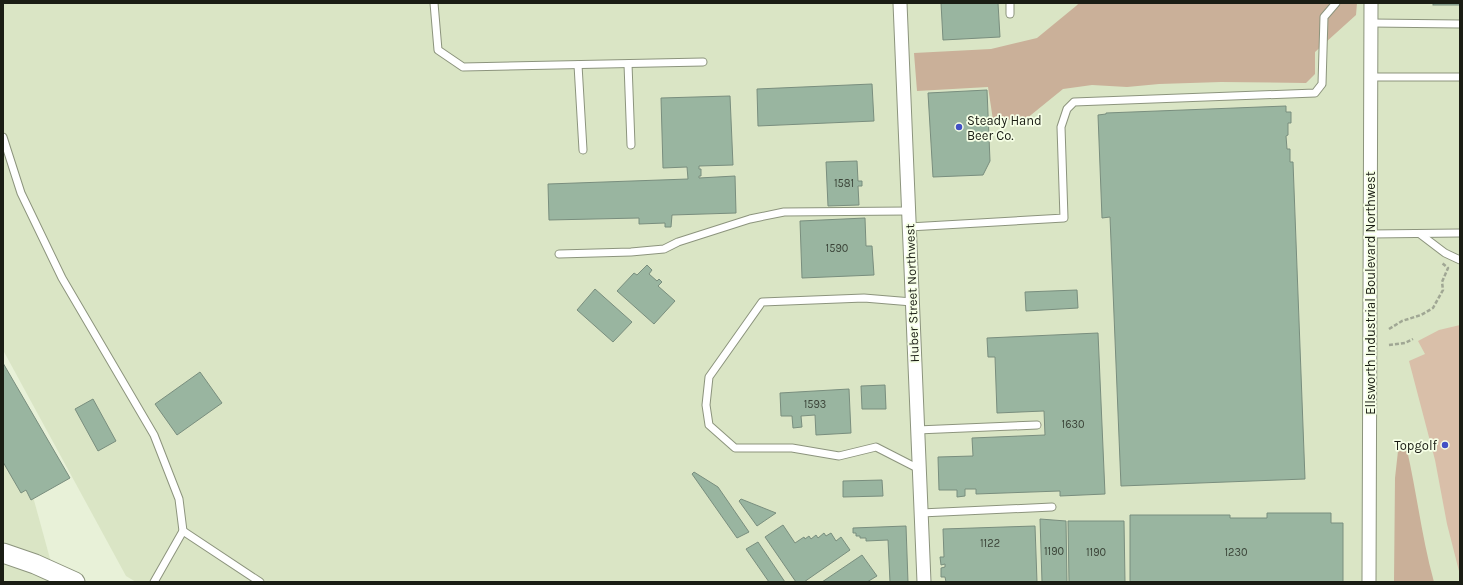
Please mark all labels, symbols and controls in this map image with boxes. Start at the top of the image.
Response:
place label: Steady Hand Beer Co. [967,113,1042,143]
marker: Steady Hand Beer Co. [954,122,964,132]
street label: Ellsworth Industrial Boulevard Northwest [1363,171,1378,415]
house number: 1581 [834,177,854,190]
street label: Huber Street Northwest [902,223,922,363]
house number: 1590 [826,242,848,255]
house number: 1593 [804,398,826,411]
house number: 1630 [1062,418,1084,431]
place label: Topgolf [1394,438,1438,453]
marker: Topgolf [1440,440,1450,450]
house number: 1122 [980,537,1000,550]
house number: 1190 [1044,545,1064,558]
house number: 1190 [1086,546,1106,559]
house number: 1230 [1224,546,1248,559]

